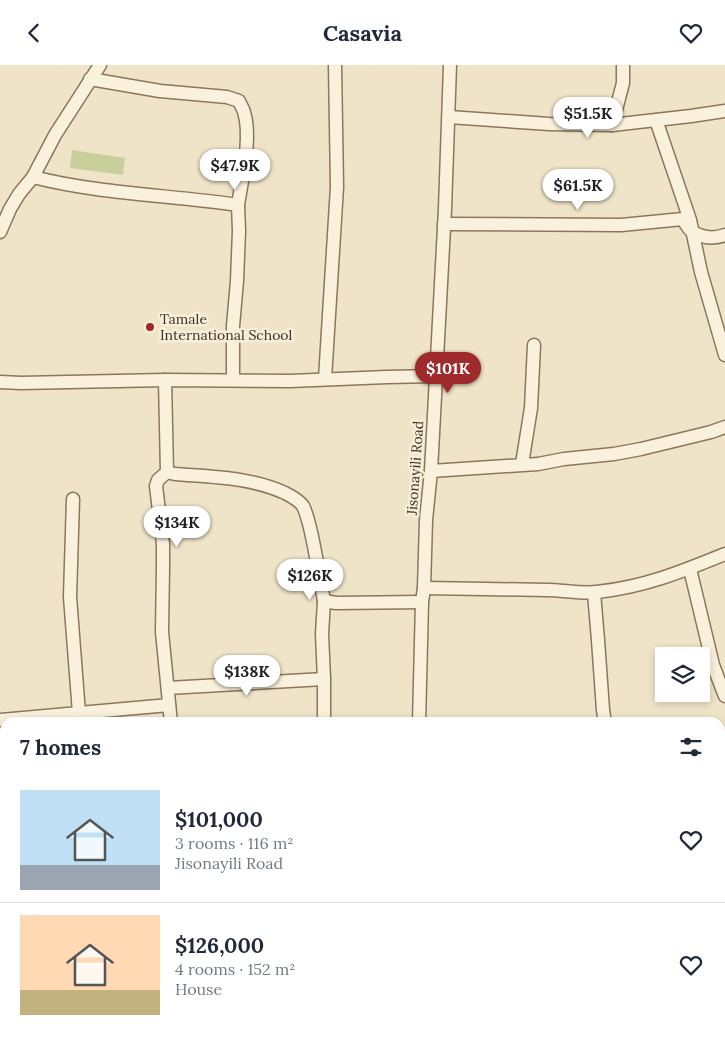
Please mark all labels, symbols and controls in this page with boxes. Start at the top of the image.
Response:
icon: back [20,19,48,47]
text: Casavia [323,19,402,47]
icon: heart [677,19,705,47]
pin: $51.5K [547,97,629,139]
text: $51.5K [564,103,612,123]
pin: $47.9K [194,149,276,191]
text: $47.9K [211,155,260,175]
pin: $61.5K [537,169,619,211]
text: $61.5K [554,175,602,195]
place label: Tamale International School [160,310,293,344]
marker: Tamale International School [144,321,156,333]
pin: $101K [413,351,483,394]
text: $101K [426,358,470,378]
street label: Jisonayili Road [403,420,427,517]
pin: $134K [142,505,212,548]
text: $134K [154,512,200,532]
pin: $126K [275,559,345,601]
text: $126K [287,565,333,585]
map controls [655,647,710,702]
button: layers [655,647,710,702]
pin: $138K [212,655,282,697]
text: $138K [224,661,270,681]
icon: filters [677,733,705,761]
text: 7 homes [20,734,101,761]
text: $101,000 [175,806,263,833]
icon: home [60,810,120,870]
icon: heart [677,826,705,854]
text: 3 rooms · 116 m² [175,833,293,853]
text: Jisonayili Road [175,853,283,873]
text: $126,000 [175,932,264,959]
icon: home [60,935,120,995]
icon: heart [677,951,705,979]
text: 4 rooms · 152 m² [175,959,295,979]
text: House [175,979,222,999]

